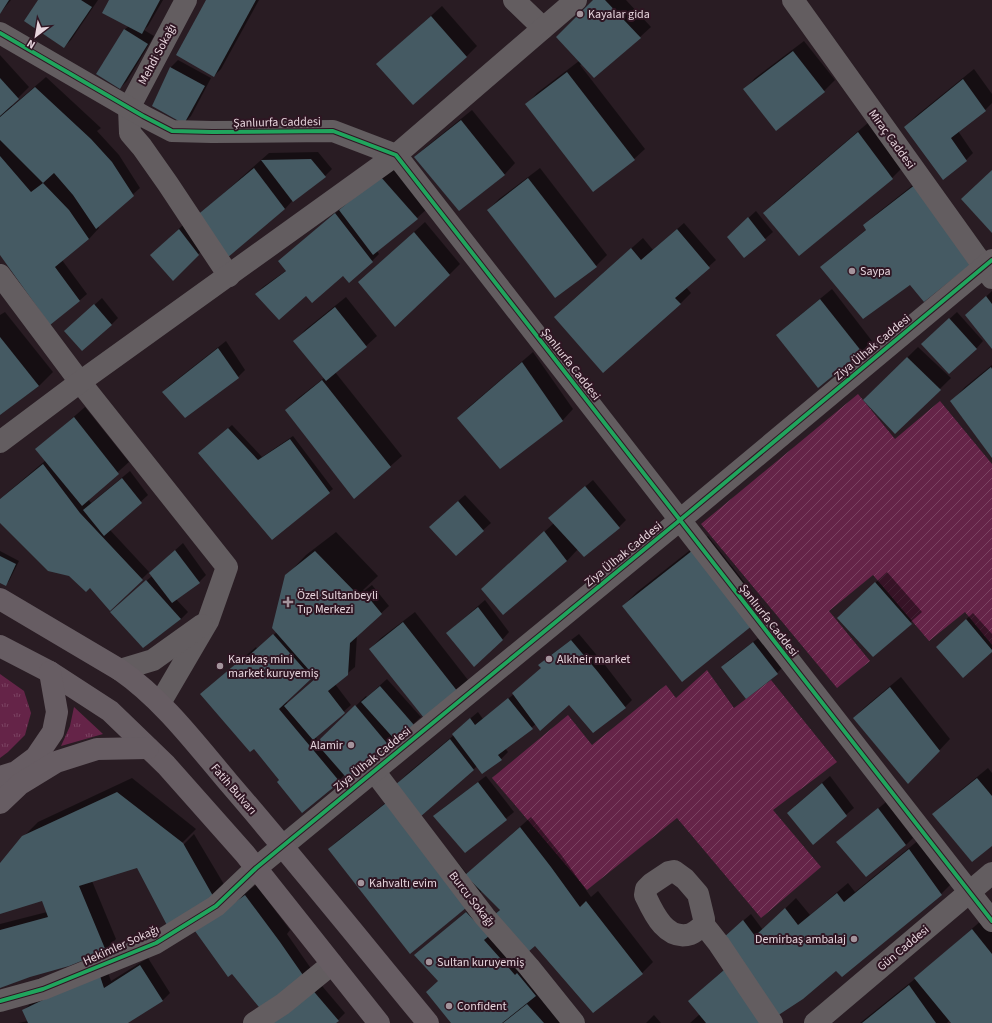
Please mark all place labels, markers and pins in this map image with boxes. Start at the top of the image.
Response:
place label: Kayalar gida [588,6,650,23]
marker: Kayalar gida [575,9,585,19]
place label: Saypa [860,263,891,280]
marker: Saypa [847,266,857,276]
place label: Özel Sultanbeyli Tıp Merkezi [297,587,378,618]
marker: Özel Sultanbeyli Tıp Merkezi [282,596,294,608]
place label: Karakaş mini market kuruyemiş [228,651,319,682]
place label: Alkheir market [557,651,630,668]
marker: Alkheir market [544,654,554,664]
marker: Karakaş mini market kuruyemiş [215,661,225,671]
place label: Alamir [310,737,344,754]
marker: Alamir [346,740,356,750]
place label: Kahvaltı evim [369,875,437,892]
marker: Kahvaltı evim [356,878,366,888]
place label: Demirbaş ambalaj [755,931,846,948]
marker: Demirbaş ambalaj [849,934,859,944]
place label: Sultan kuruyemiş [437,954,524,971]
marker: Sultan kuruyemiş [424,957,434,967]
place label: Confident [457,998,507,1015]
marker: Confident [444,1001,454,1011]

